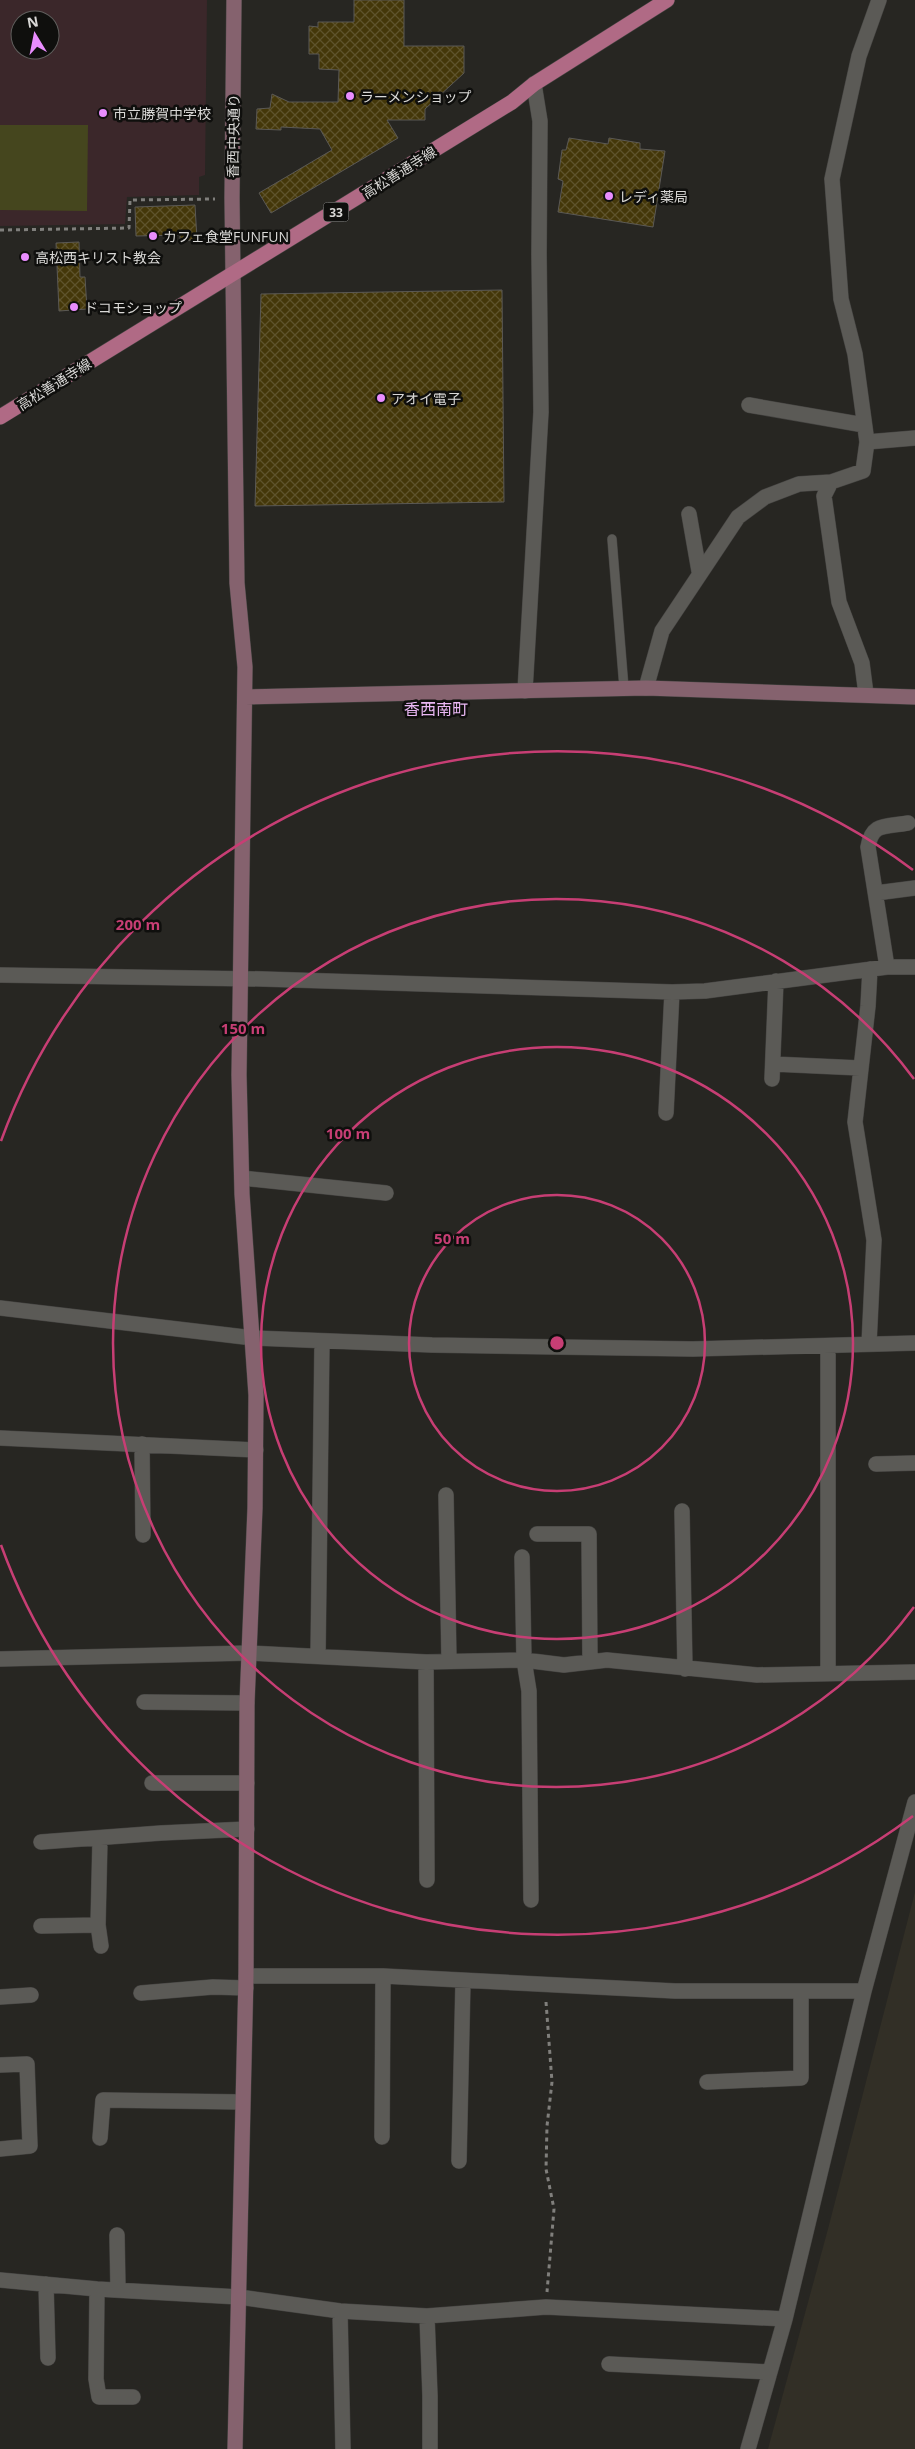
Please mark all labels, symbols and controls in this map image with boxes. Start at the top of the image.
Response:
north arrow [10,10,60,60]
text: N [25,11,40,32]
place label: ラーメンショップ [360,87,471,106]
marker: ラーメンショップ [344,90,356,102]
street label: 香西中央通り [223,94,243,178]
place label: 市立勝賀中学校 [113,104,211,123]
marker: 市立勝賀中学校 [97,107,109,119]
street label: 高松善通寺線 [358,142,440,202]
place label: レディ薬局 [619,187,688,206]
marker: レディ薬局 [603,190,615,202]
road number: 33 [324,202,348,222]
place label: カフェ食堂FUNFUN [163,227,289,246]
marker: カフェ食堂FUNFUN [147,230,159,242]
place label: 高松西キリスト教会 [35,248,161,267]
marker: 高松西キリスト教会 [19,251,31,263]
place label: ドコモショップ [84,298,182,317]
marker: ドコモショップ [68,301,80,313]
street label: 高松善通寺線 [13,354,95,414]
place label: アオイ電子 [391,389,461,408]
marker: アオイ電子 [375,392,387,404]
district label: 香西南町 [404,698,468,720]
text: 200 m [116,914,160,934]
text: 150 m [221,1018,265,1038]
text: 100 m [326,1123,370,1143]
text: 50 m [434,1228,470,1248]
centre of rings [548,1334,566,1352]

